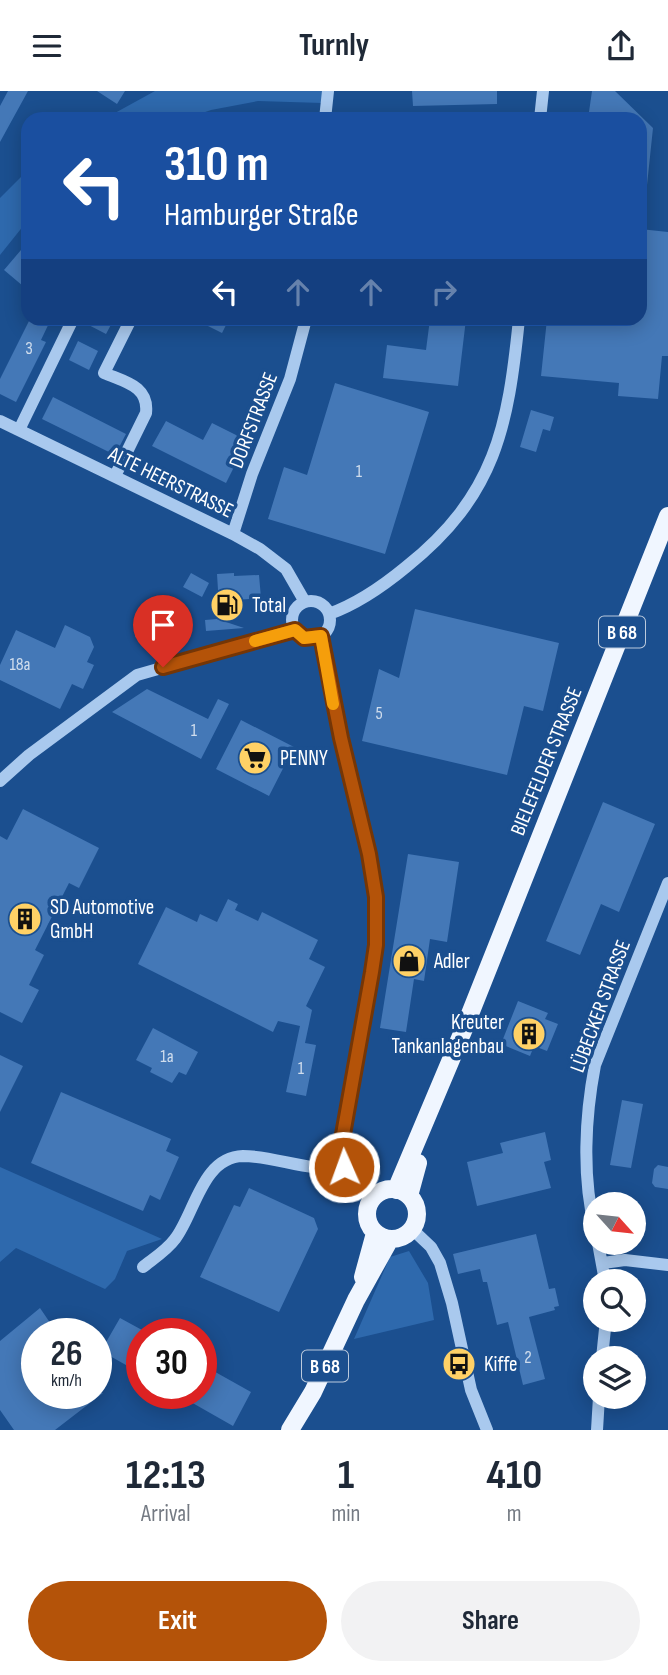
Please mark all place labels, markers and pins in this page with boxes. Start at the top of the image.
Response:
fuel station icon: Total [208,586,246,624]
place label: Total [252,593,286,618]
pin [133,595,193,667]
supermarket icon: PENNY [236,739,274,777]
place label: PENNY [280,746,328,771]
place label: SD Automotive GmbH [50,895,154,944]
building icon: SD Automotive GmbH [6,900,44,938]
shop icon: Adler [390,942,428,980]
place label: Adler [433,949,470,974]
place label: Kreuter Tankanlagenbau [391,1010,504,1059]
building icon: Kreuter Tankanlagenbau [510,1015,548,1053]
bus stop icon: Kiffe [440,1345,478,1383]
place label: Kiffe [484,1352,518,1377]

